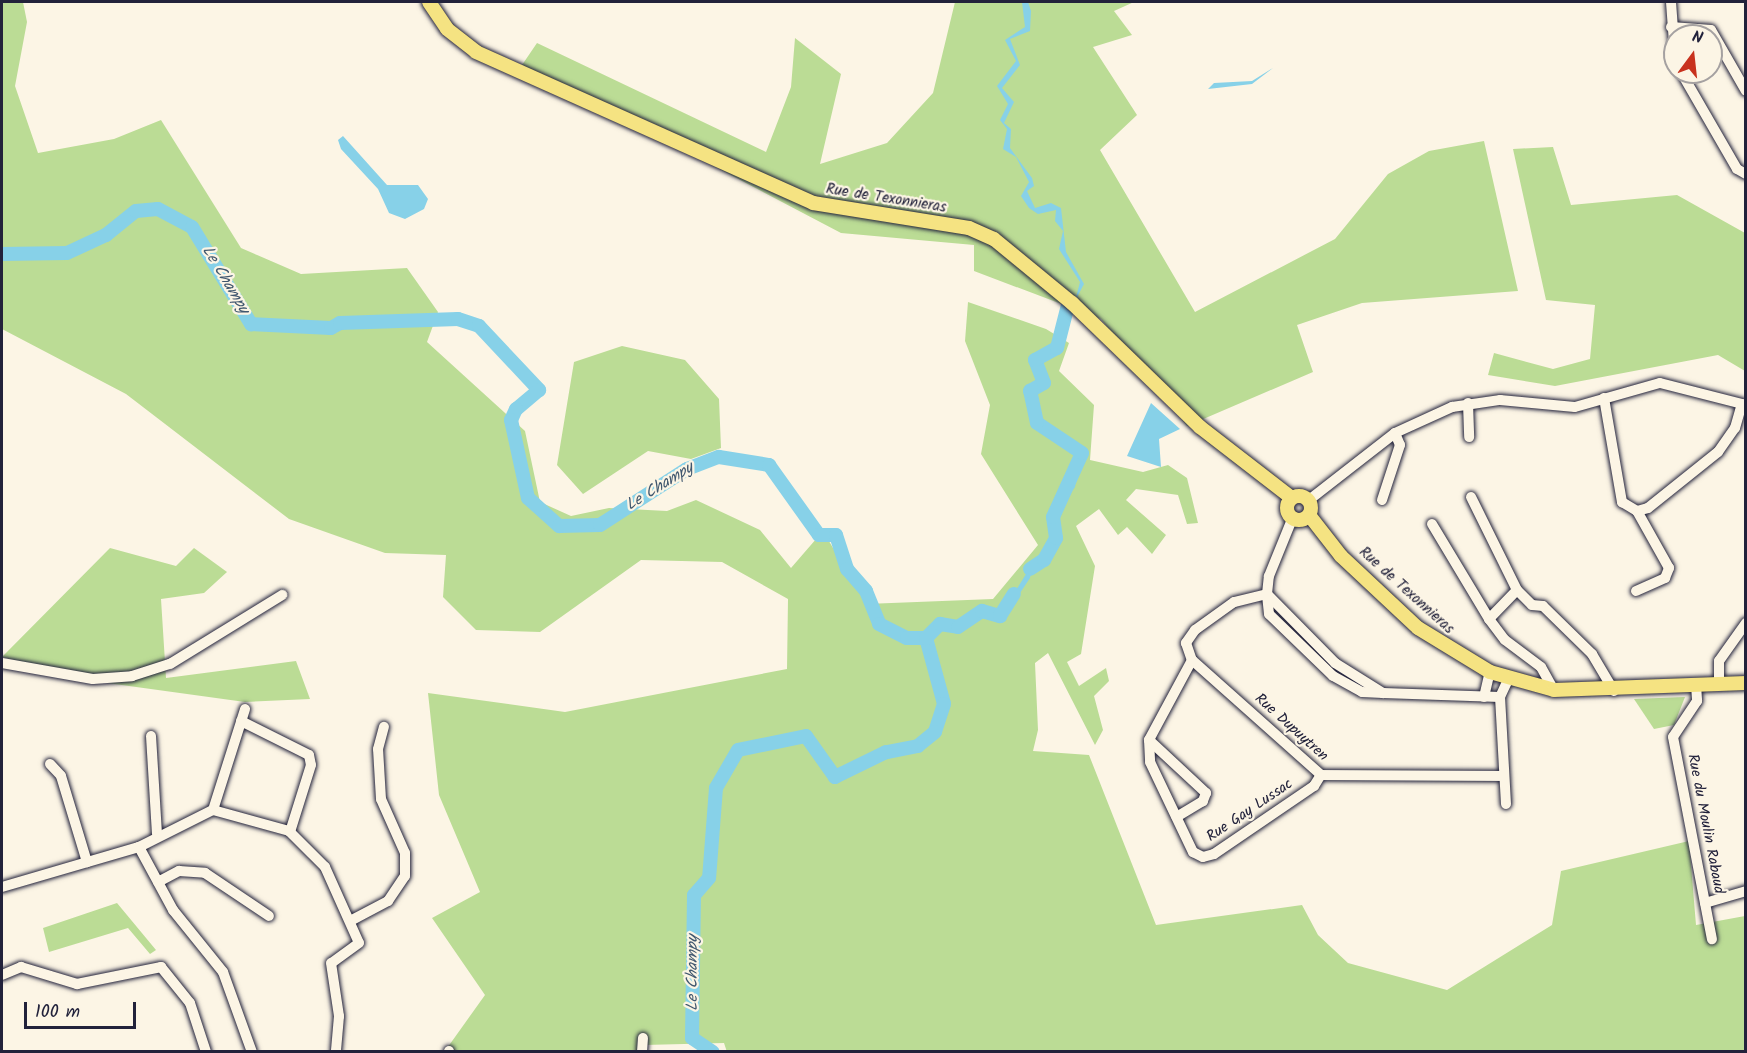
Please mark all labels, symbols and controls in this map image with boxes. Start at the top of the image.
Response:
north arrow [1663,24,1723,84]
text: N [1689,25,1705,51]
street label: Rue de Texonnieras [825,181,947,217]
water label: Le Champy [197,243,253,317]
water label: Le Champy [623,459,697,515]
street label: Rue de Texonnieras [1355,544,1457,638]
street label: Rue Dupuytren [1251,690,1331,766]
street label: Rue du Moulin Rabaud [1683,753,1727,895]
street label: Rue Gay Lussac [1204,776,1296,846]
water label: Le Champy [683,935,703,1011]
scale bar [27,990,140,1028]
text: 100 m [35,998,80,1027]

